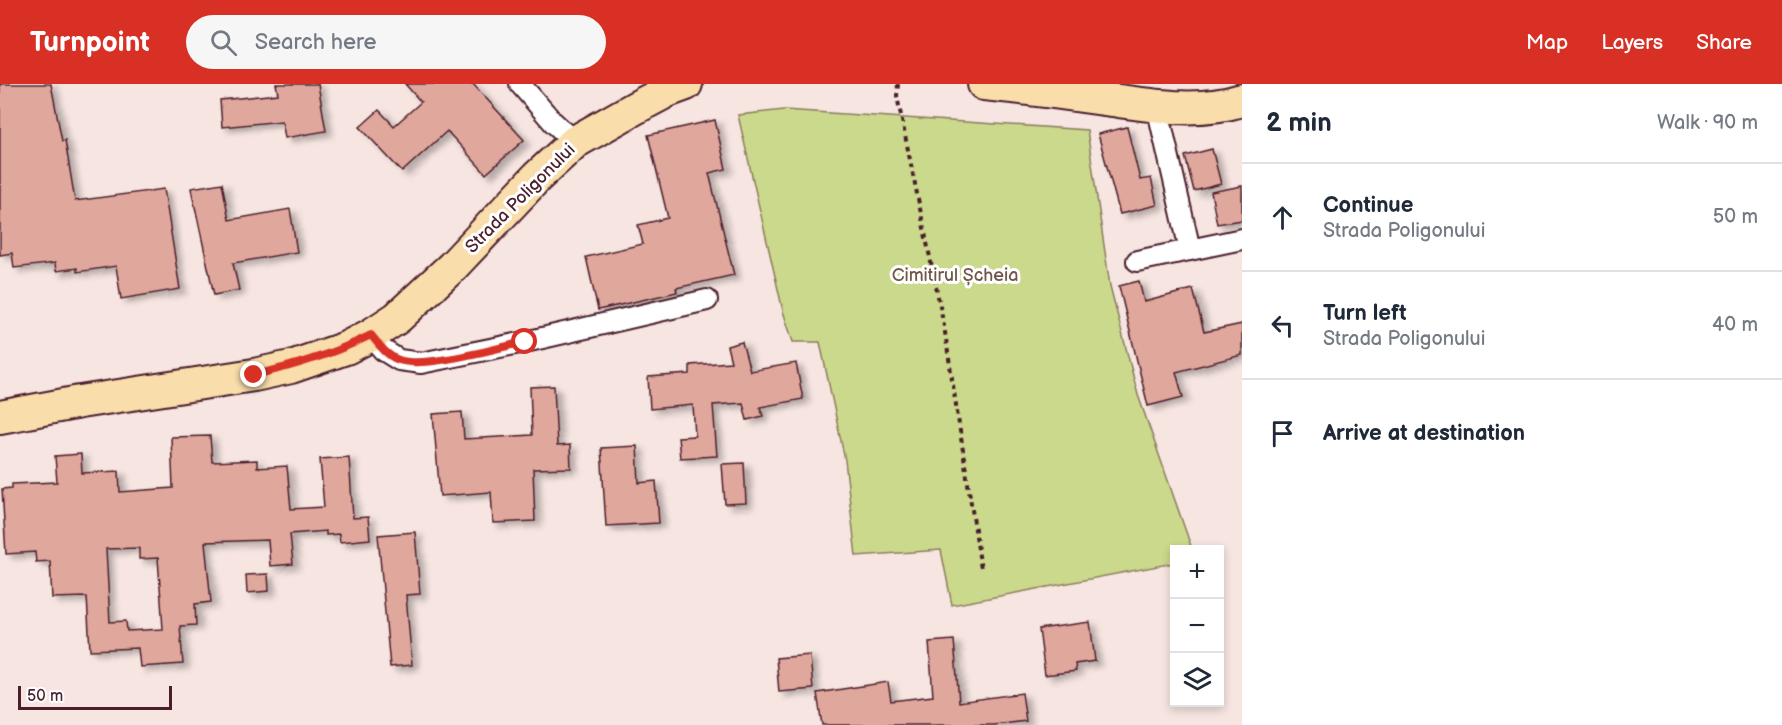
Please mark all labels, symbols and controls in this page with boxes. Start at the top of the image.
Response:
search box [186,15,606,69]
text: Turnpoint [30,26,150,59]
icon: search [207,26,240,59]
text: Search here [255,29,377,56]
text: Map [1526,30,1568,55]
text: Layers [1601,30,1663,55]
text: Share [1696,30,1752,55]
text: 2 min [1266,108,1332,139]
text: Walk · 90 m [1657,111,1758,135]
street label: Strada Poligonului [461,139,579,257]
text: Continue [1323,192,1413,219]
icon: ahead [1266,201,1299,234]
text: 50 m [1713,205,1758,229]
text: Strada Poligonului [1323,219,1485,243]
park label: Cimitirul Șcheia [892,265,1018,286]
text: Turn left [1323,300,1407,327]
icon: left [1266,309,1299,342]
text: 40 m [1712,313,1758,337]
text: Strada Poligonului [1323,327,1485,351]
route start [511,328,537,354]
route end [240,361,266,387]
icon: arrive [1266,417,1299,450]
text: Arrive at destination [1323,420,1525,447]
map controls [1170,545,1224,707]
button: + [1170,545,1224,599]
button: − [1170,599,1224,653]
button: layers [1170,653,1224,707]
scale bar [18,683,172,710]
text: 50 m [27,687,63,706]

